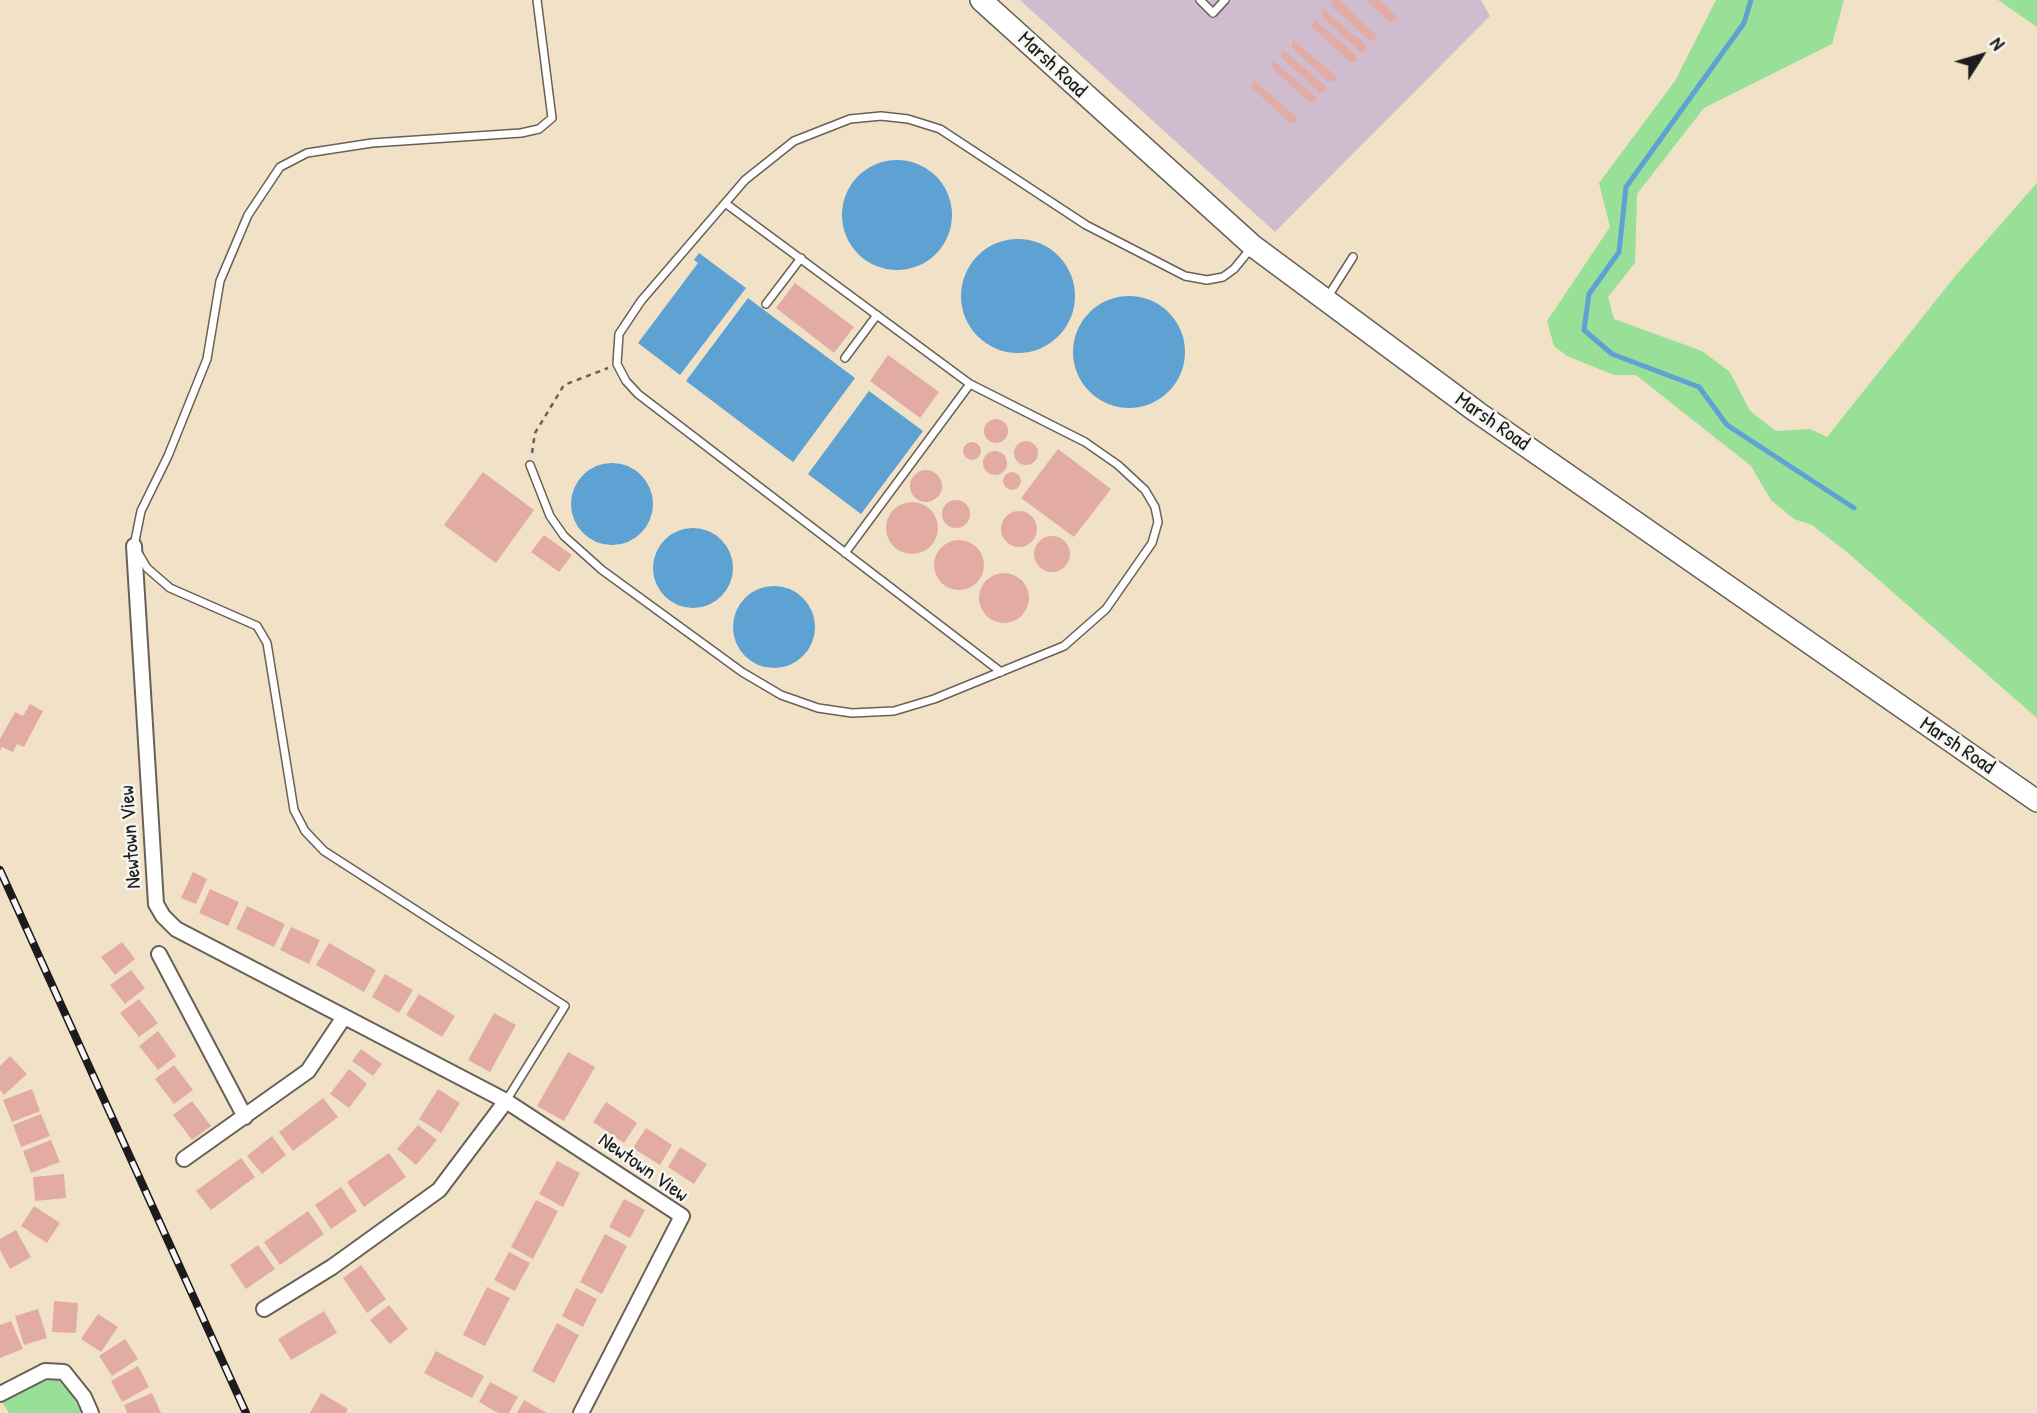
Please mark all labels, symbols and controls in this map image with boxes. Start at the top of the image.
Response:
north arrow [1946,21,2016,91]
street label: Marsh Road [1012,27,1092,103]
text: N [1984,31,2011,55]
street label: Marsh Road [1450,387,1534,457]
street label: Marsh Road [1915,712,1999,780]
street label: Newtown View [115,784,147,890]
street label: Newtown View [593,1128,693,1208]

